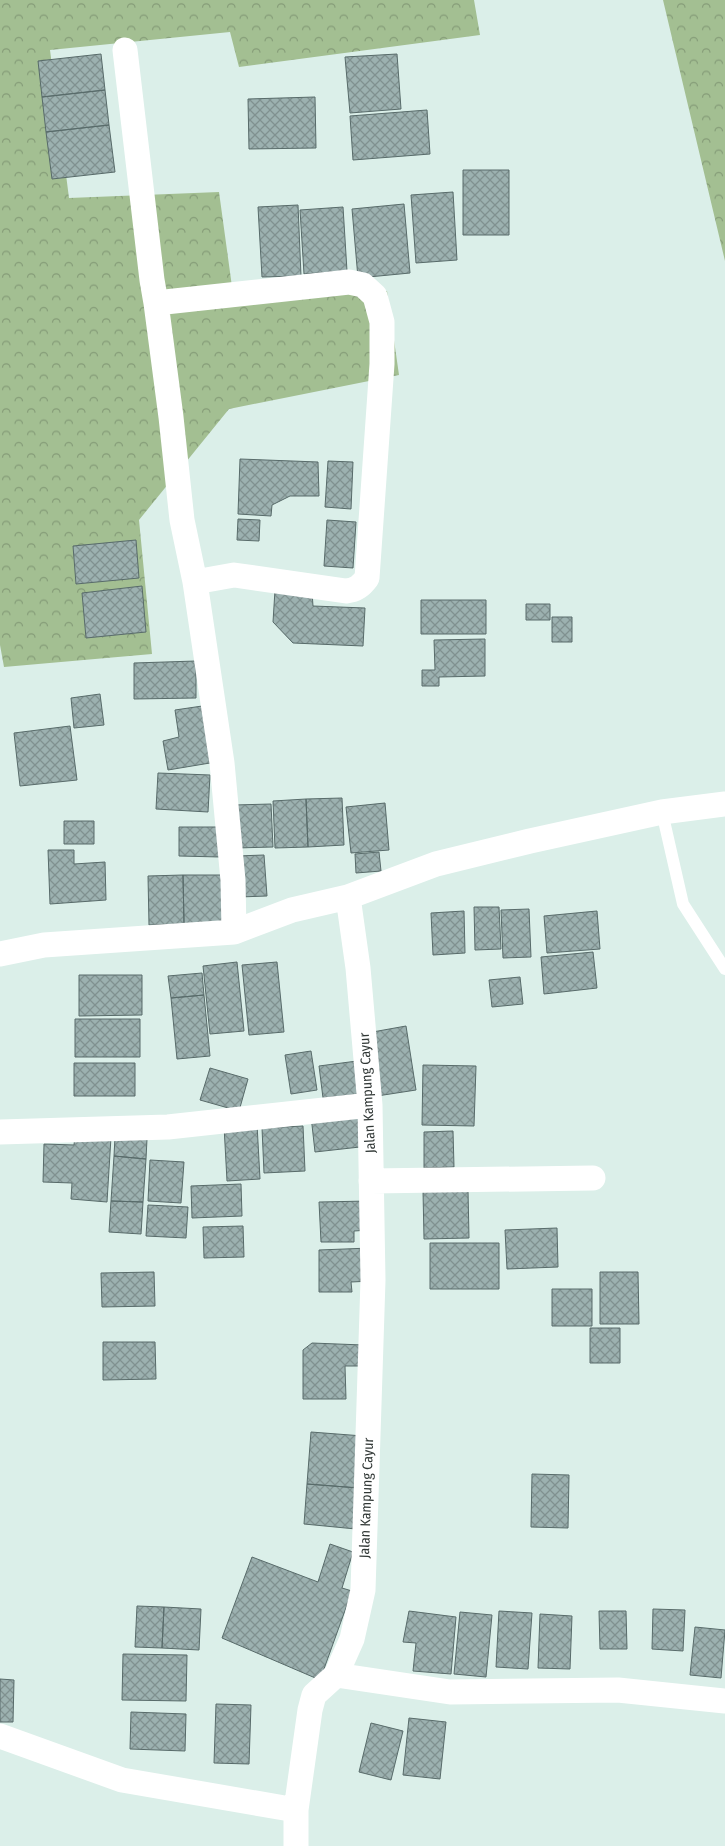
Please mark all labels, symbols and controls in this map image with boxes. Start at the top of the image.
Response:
street label: Jalan Kampung Cayur [356,1032,379,1154]
street label: Jalan Kampung Cayur [356,1437,377,1559]

